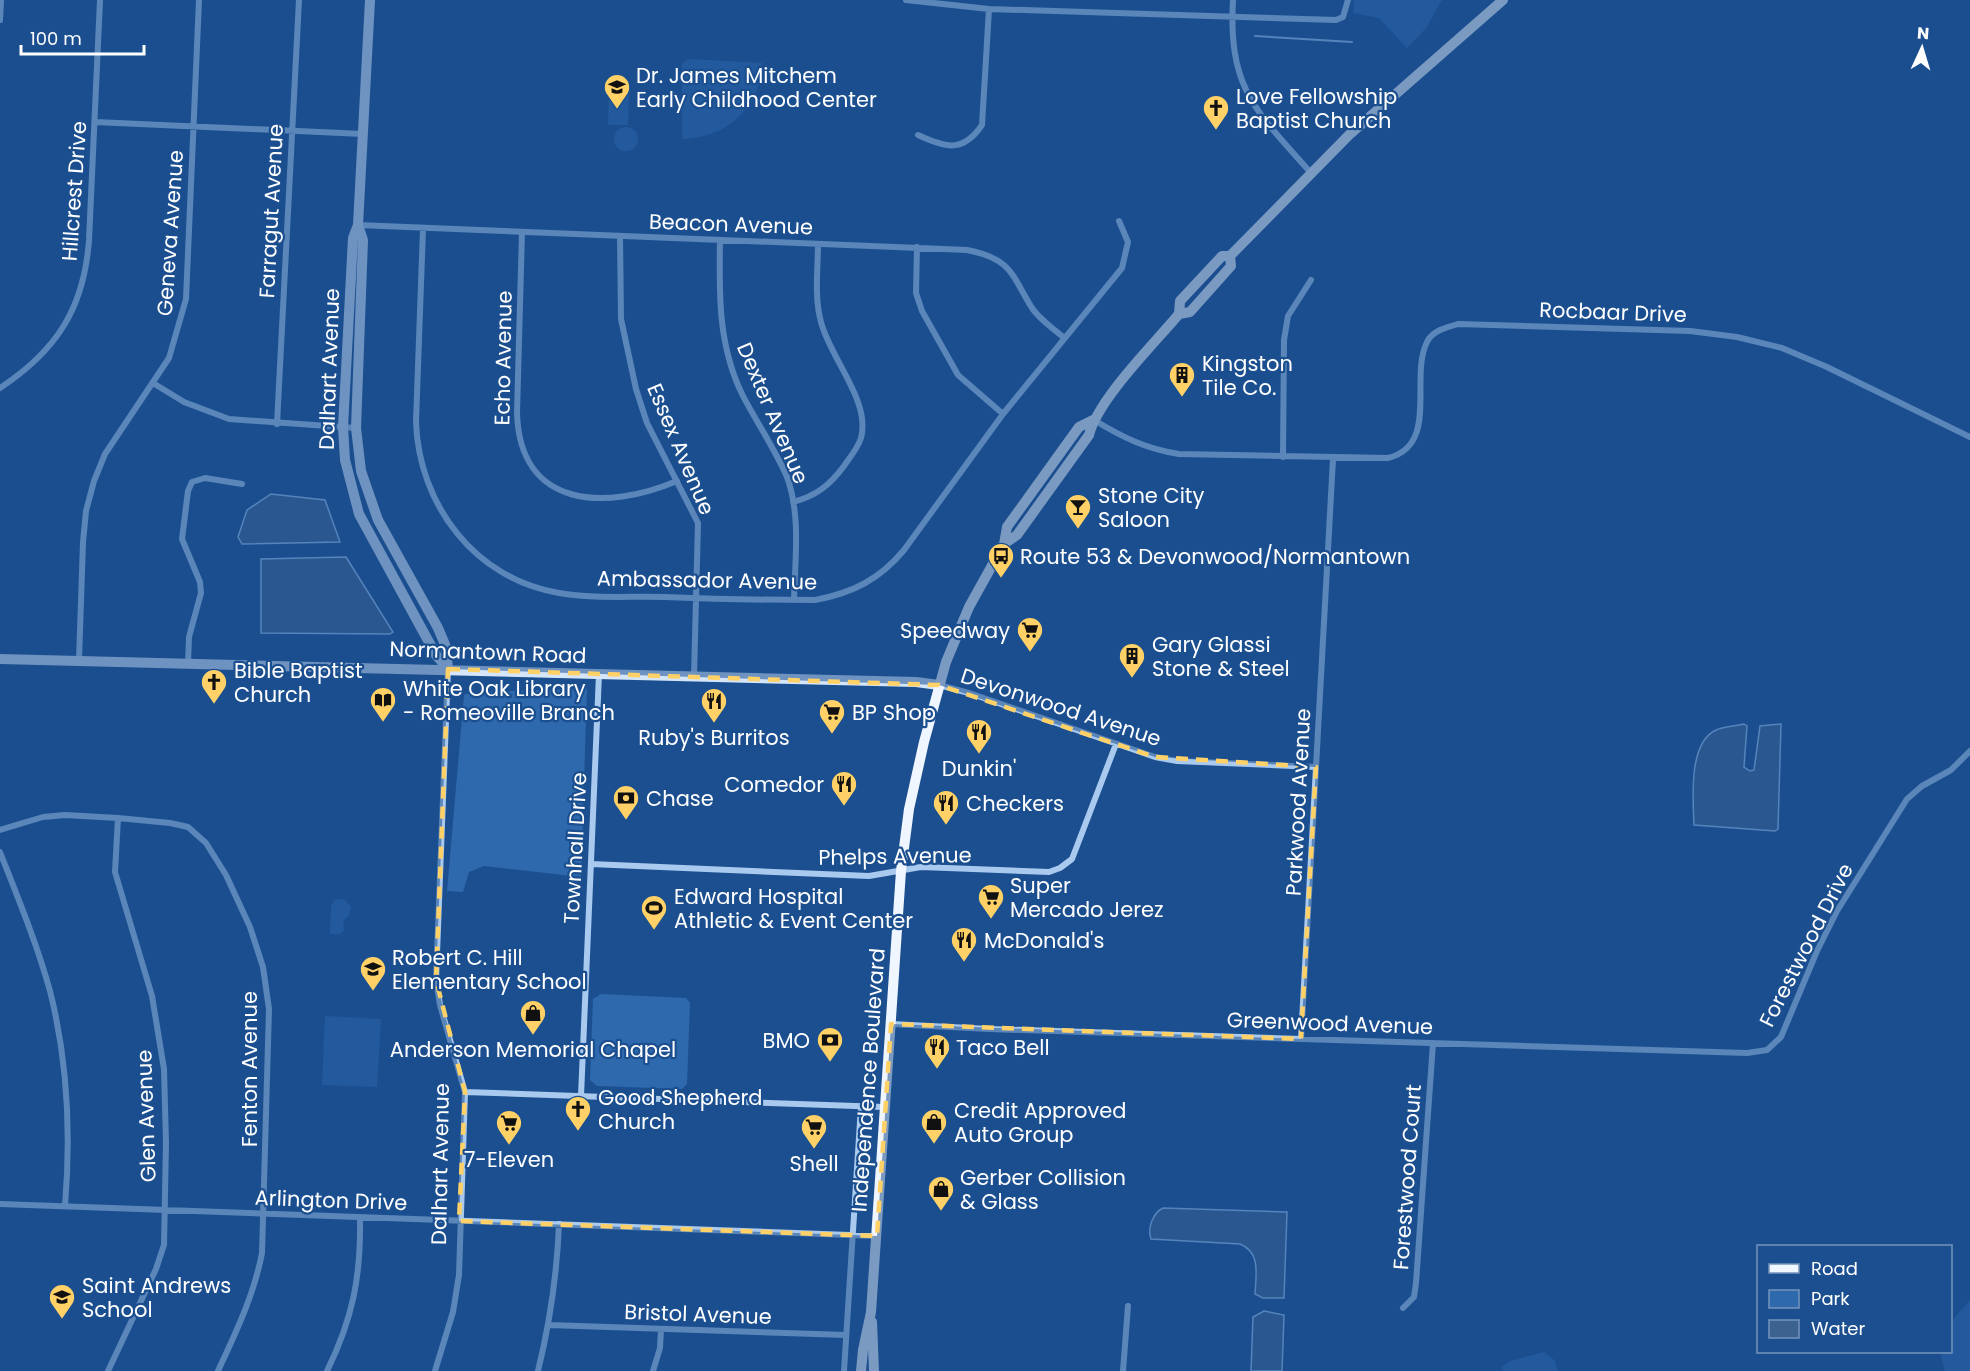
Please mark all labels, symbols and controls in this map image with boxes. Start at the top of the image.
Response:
scale bar [21,18,144,56]
north arrow [1892,18,1952,78]
text: N [1916,22,1930,45]
text: 100 m [30,26,82,51]
place label: Dr. James Mitchem Early Childhood Center [636,61,877,114]
school or university icon: Dr. James Mitchem Early Childhood Center [602,72,632,110]
place label: Love Fellowship Baptist Church [1236,82,1397,135]
church icon: Love Fellowship Baptist Church [1201,93,1231,131]
street label: Hillcrest Drive [55,120,93,262]
street label: Farragut Avenue [252,123,290,299]
street label: Geneva Avenue [150,149,190,317]
street label: Beacon Avenue [648,207,814,241]
street label: Dalhart Avenue [312,288,346,450]
street label: Echo Avenue [487,290,519,426]
street label: Rocbaar Drive [1539,295,1687,329]
street label: Dexter Avenue [730,338,816,488]
place label: Kingston Tile Co. [1202,349,1293,402]
building icon: Kingston Tile Co. [1167,360,1197,398]
street label: Essex Avenue [640,379,722,519]
place label: Stone City Saloon [1098,481,1204,534]
bar icon: Stone City Saloon [1063,492,1093,530]
bus stop icon: Route 53 & Devonwood/Normantown [986,541,1016,579]
place label: Route 53 & Devonwood/Normantown [1020,542,1410,571]
street label: Ambassador Avenue [597,564,817,596]
supermarket icon: Speedway [1015,615,1045,653]
place label: Speedway [900,616,1010,645]
place label: Gary Glassi Stone & Steel [1152,630,1290,683]
street label: Normantown Road [389,634,587,670]
building icon: Gary Glassi Stone & Steel [1117,641,1147,679]
place label: Bible Baptist Church [234,656,363,709]
street label: Devonwood Avenue [957,661,1165,753]
church icon: Bible Baptist Church [199,667,229,705]
place label: White Oak Library - Romeoville Branch [403,674,615,727]
library icon: White Oak Library - Romeoville Branch [368,685,398,723]
restaurant icon: Ruby's Burritos [699,686,729,724]
supermarket icon: BP Shop [817,697,847,735]
place label: BP Shop [852,698,936,727]
street label: Parkwood Avenue [1279,707,1317,897]
restaurant icon: Dunkin' [964,717,994,755]
place label: Ruby's Burritos [638,723,790,752]
place label: Dunkin' [942,754,1016,783]
restaurant icon: Comedor [829,769,859,807]
place label: Comedor [724,770,824,799]
street label: Townhall Drive [557,772,593,924]
bank icon: Chase [611,783,641,821]
place label: Chase [646,784,714,813]
restaurant icon: Checkers [931,788,961,826]
place label: Checkers [966,789,1064,818]
street label: Phelps Avenue [818,840,972,872]
street label: Forestwood Drive [1752,858,1860,1032]
place label: Super Mercado Jerez [1010,871,1164,924]
place label: Edward Hospital Athletic & Event Center [674,882,913,935]
supermarket icon: Super Mercado Jerez [976,882,1006,920]
sports icon: Edward Hospital Athletic & Event Center [639,893,669,931]
restaurant icon: McDonald's [949,925,979,963]
place label: McDonald's [984,926,1104,955]
place label: Robert C. Hill Elementary School [392,943,587,996]
street label: Independence Boulevard [844,947,892,1213]
school or university icon: Robert C. Hill Elementary School [358,954,388,992]
street label: Fenton Avenue [235,991,264,1147]
shop icon: Anderson Memorial Chapel [518,998,548,1036]
street label: Greenwood Avenue [1226,1005,1434,1041]
bank icon: BMO [815,1025,845,1063]
place label: BMO [763,1026,810,1055]
restaurant icon: Taco Bell [922,1032,952,1070]
place label: Taco Bell [956,1033,1050,1062]
place label: Anderson Memorial Chapel [390,1035,676,1064]
street label: Glen Avenue [129,1049,163,1183]
street label: Dalhart Avenue [424,1083,456,1245]
place label: Good Shepherd Church [598,1083,763,1136]
street label: Forestwood Court [1386,1083,1428,1271]
church icon: Good Shepherd Church [563,1094,593,1132]
place label: Credit Approved Auto Group [954,1096,1127,1149]
shop icon: Credit Approved Auto Group [919,1107,949,1145]
supermarket icon: 7-Eleven [494,1108,524,1146]
supermarket icon: Shell [799,1112,829,1150]
place label: 7-Eleven [464,1145,554,1174]
place label: Shell [789,1149,839,1178]
place label: Gerber Collision & Glass [960,1163,1126,1216]
shop icon: Gerber Collision & Glass [926,1174,956,1212]
street label: Arlington Drive [254,1183,408,1217]
legend [1757,1245,1952,1353]
text: Road [1811,1256,1858,1281]
place label: Saint Andrews School [82,1271,231,1324]
school or university icon: Saint Andrews School [47,1282,77,1320]
text: Park [1811,1286,1850,1311]
street label: Bristol Avenue [624,1297,772,1331]
text: Water [1811,1316,1865,1341]

